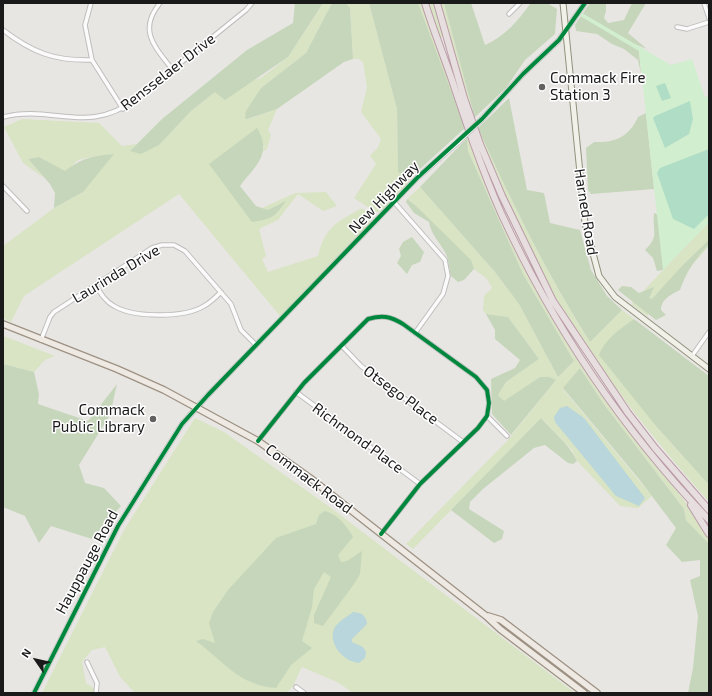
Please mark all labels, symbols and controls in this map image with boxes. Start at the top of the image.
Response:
street label: Rensselaer Drive [117,30,219,114]
place label: Commack Fire Station 3 [550,69,646,104]
marker: Commack Fire Station 3 [537,82,547,92]
street label: New Highway [345,157,423,237]
street label: Harned Road [570,167,602,257]
street label: Laurinda Drive [69,241,163,307]
street label: Otsego Place [360,362,442,428]
street label: Richmond Place [309,399,407,477]
place label: Commack Public Library [52,401,145,436]
marker: Commack Public Library [148,414,158,424]
street label: Commack Road [262,440,356,518]
street label: Hauppauge Road [52,507,122,617]
north arrow [16,640,56,680]
text: N [18,646,33,660]

